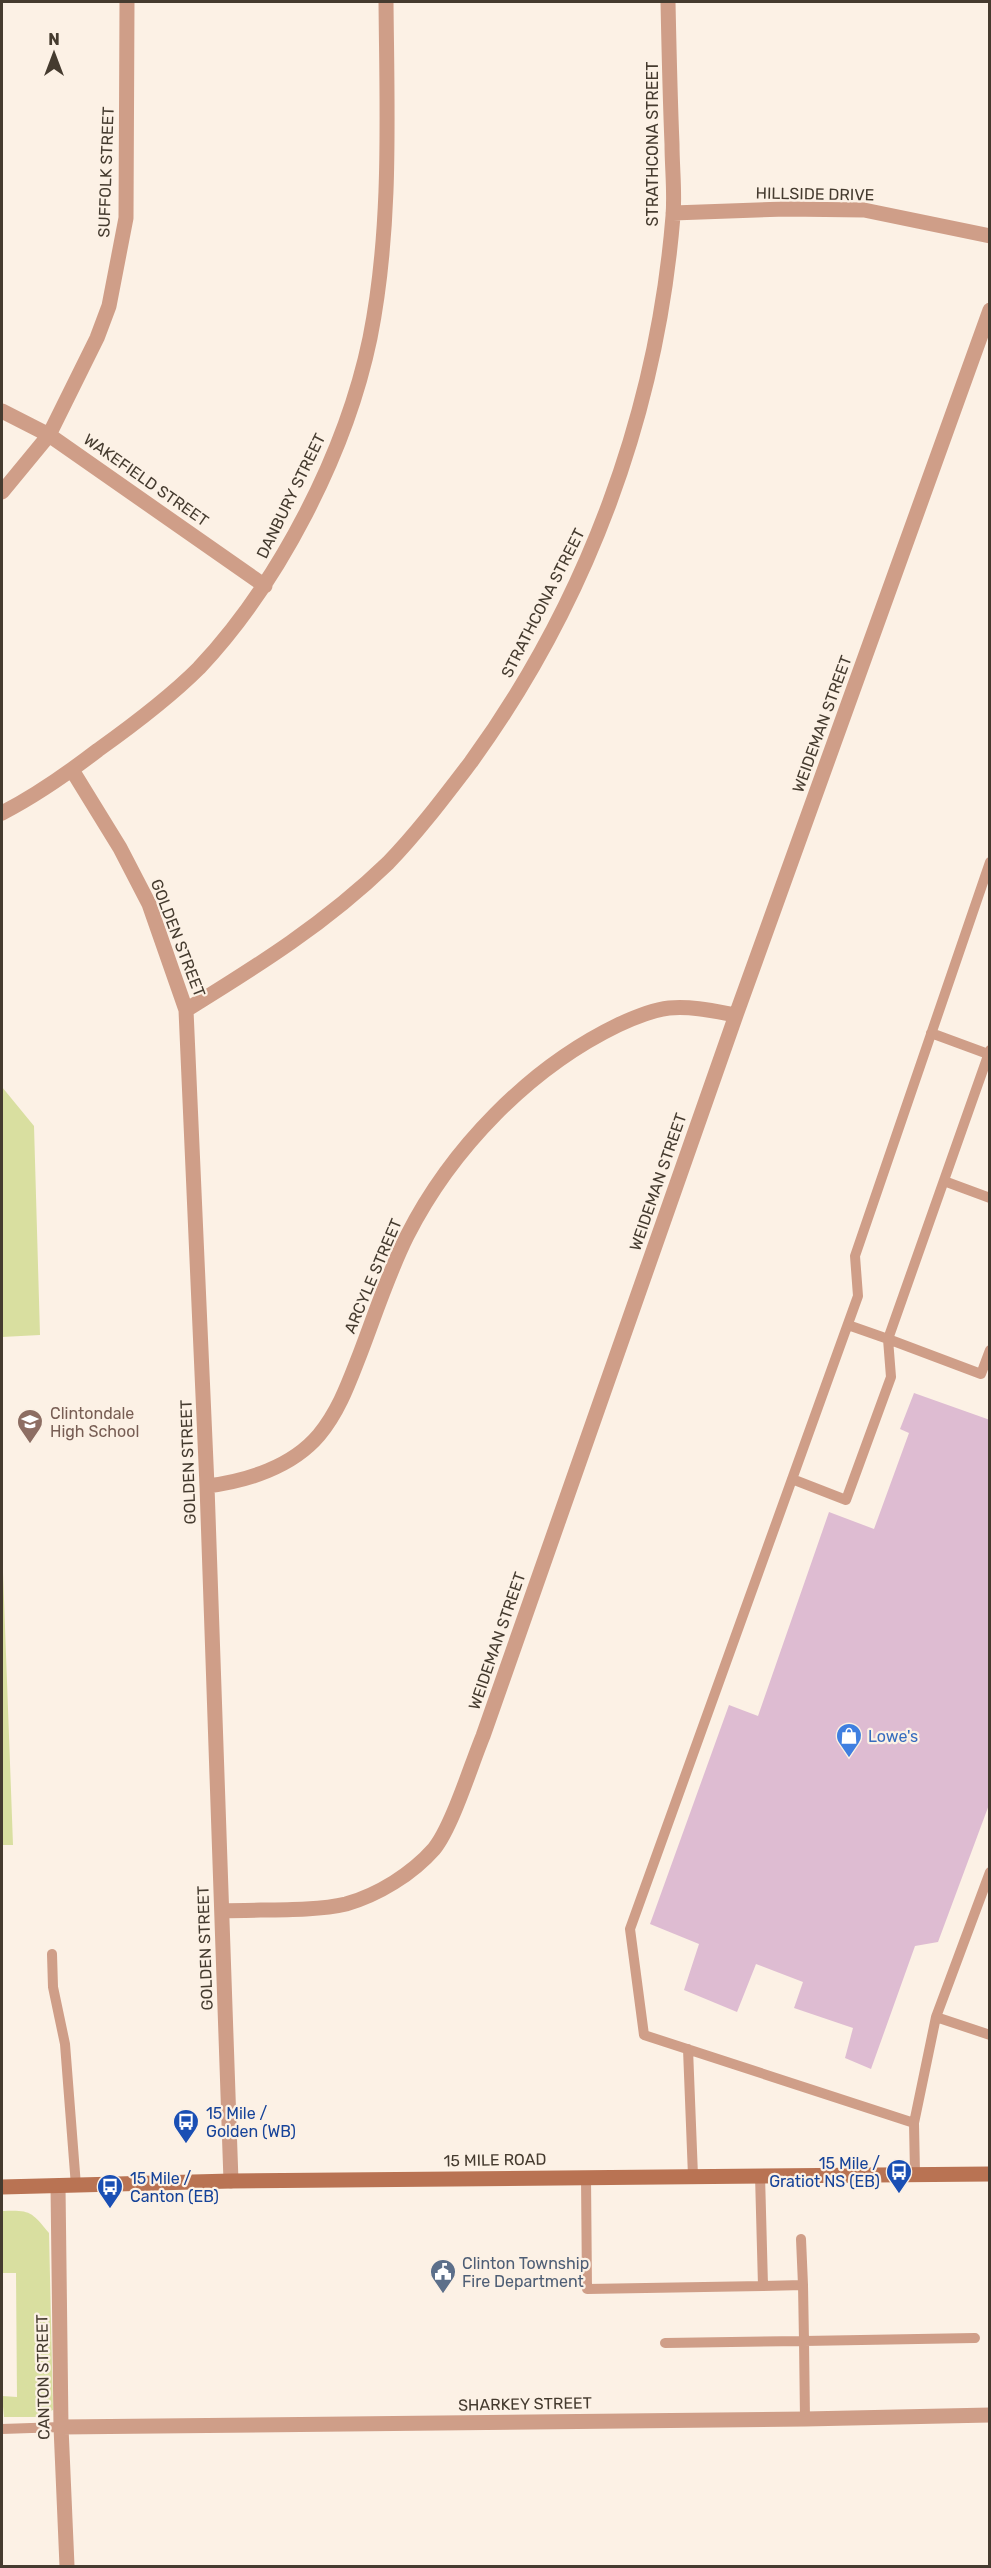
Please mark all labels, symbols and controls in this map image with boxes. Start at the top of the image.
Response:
north arrow [24,24,84,84]
text: N [48,30,60,49]
street label: STRATHCONA STREET [643,62,662,226]
street label: SUFFOLK STREET [94,106,118,238]
street label: HILLSIDE DRIVE [755,183,875,205]
street label: WAKEFIELD STREET [80,430,212,530]
street label: DANBURY STREET [252,430,330,562]
street label: STRATHCONA STREET [497,525,589,681]
street label: WEIDEMAN STREET [788,653,856,795]
street label: GOLDEN STREET [147,876,209,1000]
street label: WEIDEMAN STREET [626,1111,690,1253]
street label: ARCYLE STREET [340,1216,406,1336]
street label: GOLDEN STREET [176,1399,200,1525]
place label: Clintondale High School [50,1404,139,1441]
school or university icon: Clintondale High School [15,1407,45,1445]
street label: WEIDEMAN STREET [465,1570,529,1712]
shop icon: Lowe's [834,1721,864,1759]
place label: Lowe's [868,1727,918,1746]
street label: GOLDEN STREET [193,1885,217,2011]
place label: 15 Mile / Golden (WB) [206,2104,296,2141]
bus stop icon: 15 Mile / Golden (WB) [171,2107,201,2145]
street label: 15 MILE ROAD [443,2150,547,2170]
place label: 15 Mile / Gratiot NS (EB) [769,2154,880,2191]
bus stop icon: 15 Mile / Gratiot NS (EB) [884,2157,914,2195]
place label: 15 Mile / Canton (EB) [130,2169,219,2206]
bus stop icon: 15 Mile / Canton (EB) [95,2172,125,2210]
place label: Clinton Township Fire Department [462,2254,589,2291]
public building icon: Clinton Township Fire Department [428,2257,458,2295]
street label: CANTON STREET [32,2314,54,2440]
street label: SHARKEY STREET [458,2393,592,2415]

